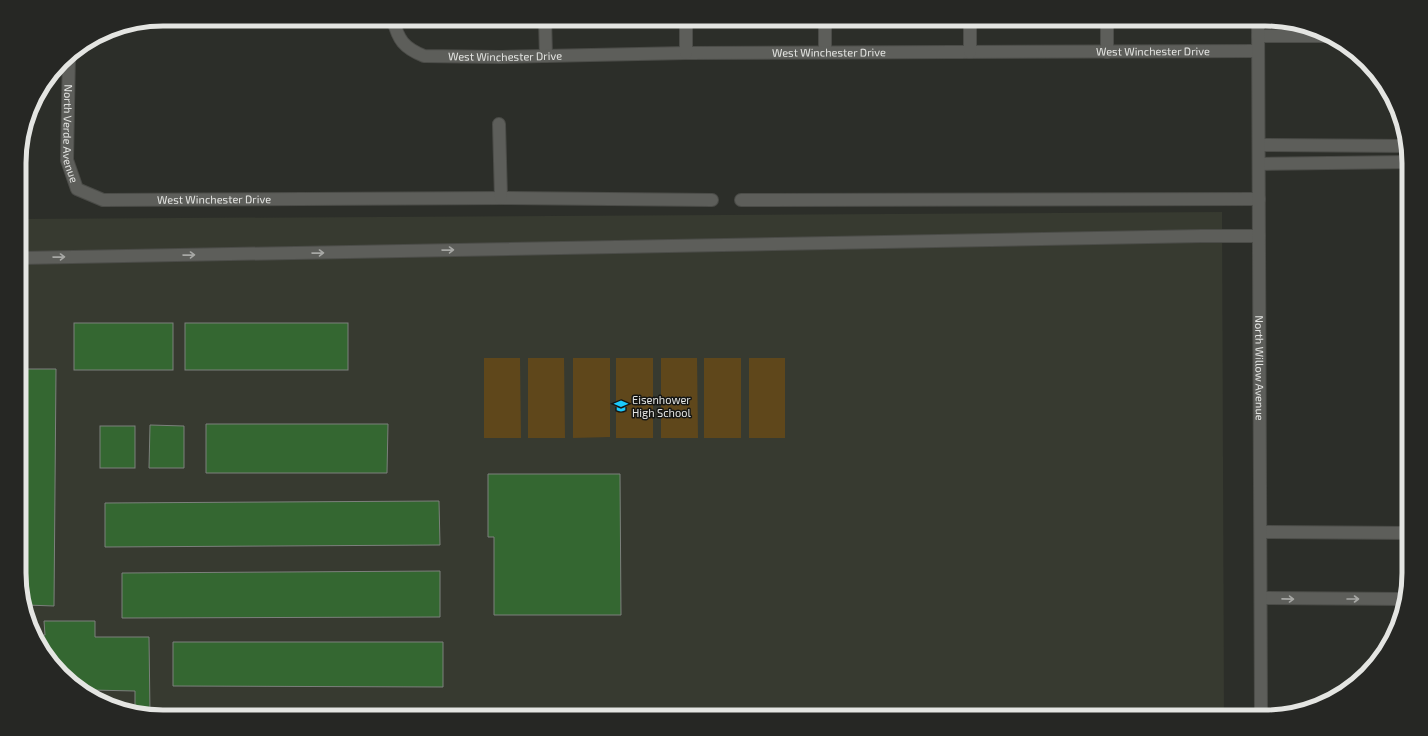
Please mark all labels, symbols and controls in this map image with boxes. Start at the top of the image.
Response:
street label: West Winchester Drive [1096,44,1210,58]
street label: West Winchester Drive [772,45,886,59]
street label: West Winchester Drive [448,49,562,63]
street label: North Verde Avenue [61,84,81,184]
street label: West Winchester Drive [157,192,271,206]
one-way arrow [441,246,454,254]
one-way arrow [311,249,324,256]
one-way arrow [182,251,195,259]
one-way arrow [52,254,65,261]
street label: North Willow Avenue [1253,315,1267,421]
place label: Eisenhower High School [632,393,691,419]
school or university icon: Eisenhower High School [613,398,629,414]
one-way arrow [1281,595,1294,602]
one-way arrow [1346,595,1359,603]

